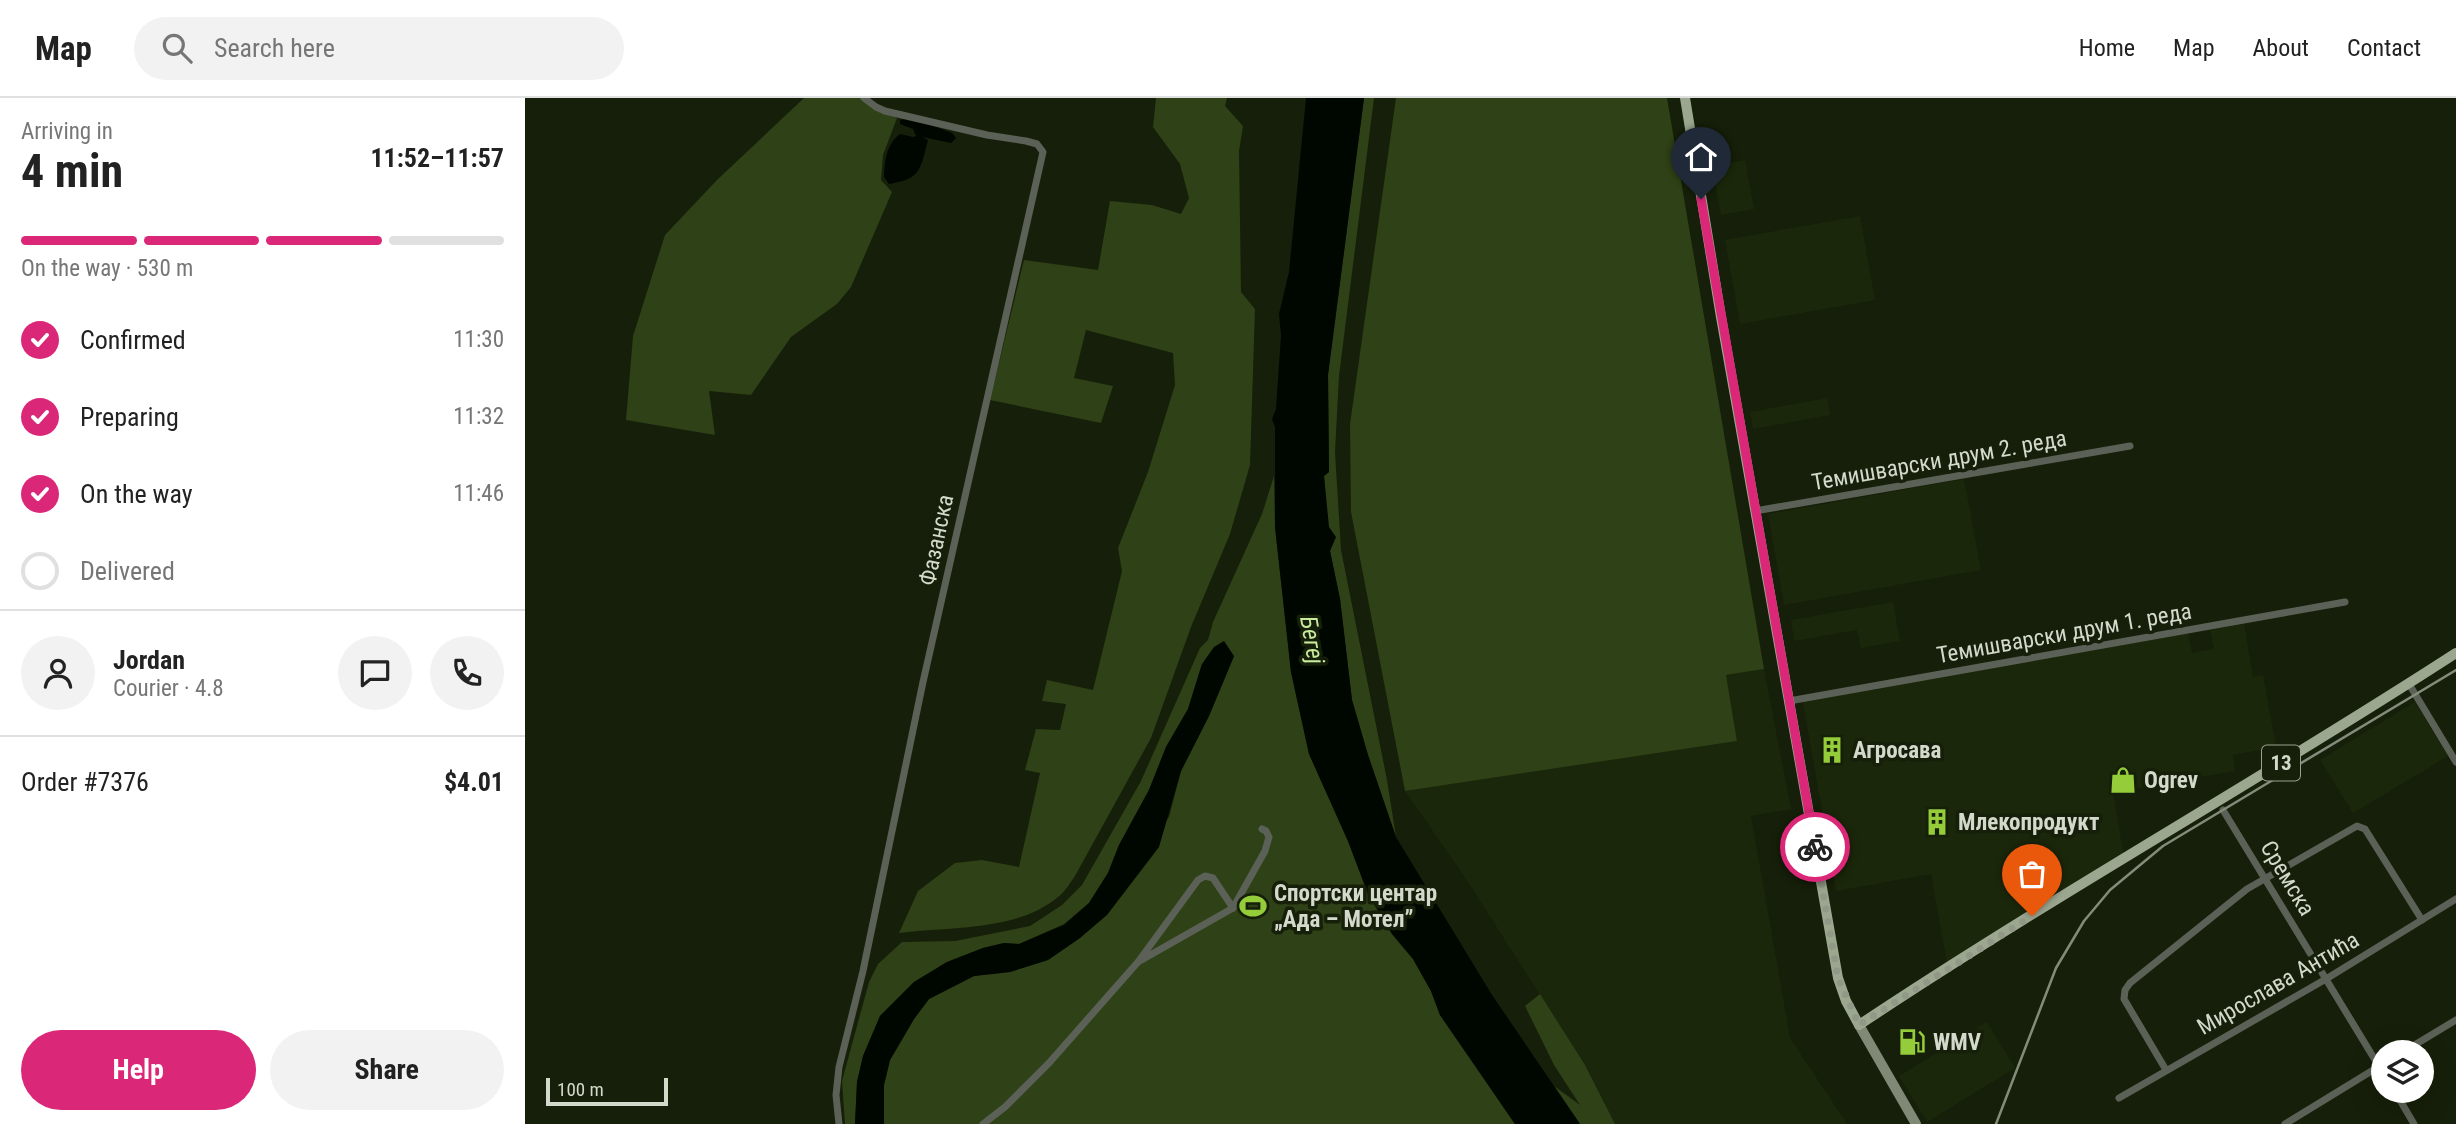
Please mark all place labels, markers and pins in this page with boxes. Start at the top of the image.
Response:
pin [1671,127,1731,199]
building icon: Агросава [1817,735,1847,765]
place label: Агросава [1853,737,1941,764]
shop icon: Ogrev [2108,765,2138,795]
place label: Ogrev [2144,767,2198,794]
building icon: Млекопродукт [1922,807,1952,837]
place label: Млекопродукт [1958,809,2099,836]
pin [2002,844,2062,916]
place label: Спортски центар „Ада – Мотел” [1274,880,1437,933]
sports icon: Спортски центар „Ада – Мотел” [1238,891,1268,921]
fuel station icon: WMV [1897,1027,1927,1057]
place label: WMV [1933,1029,1982,1056]

